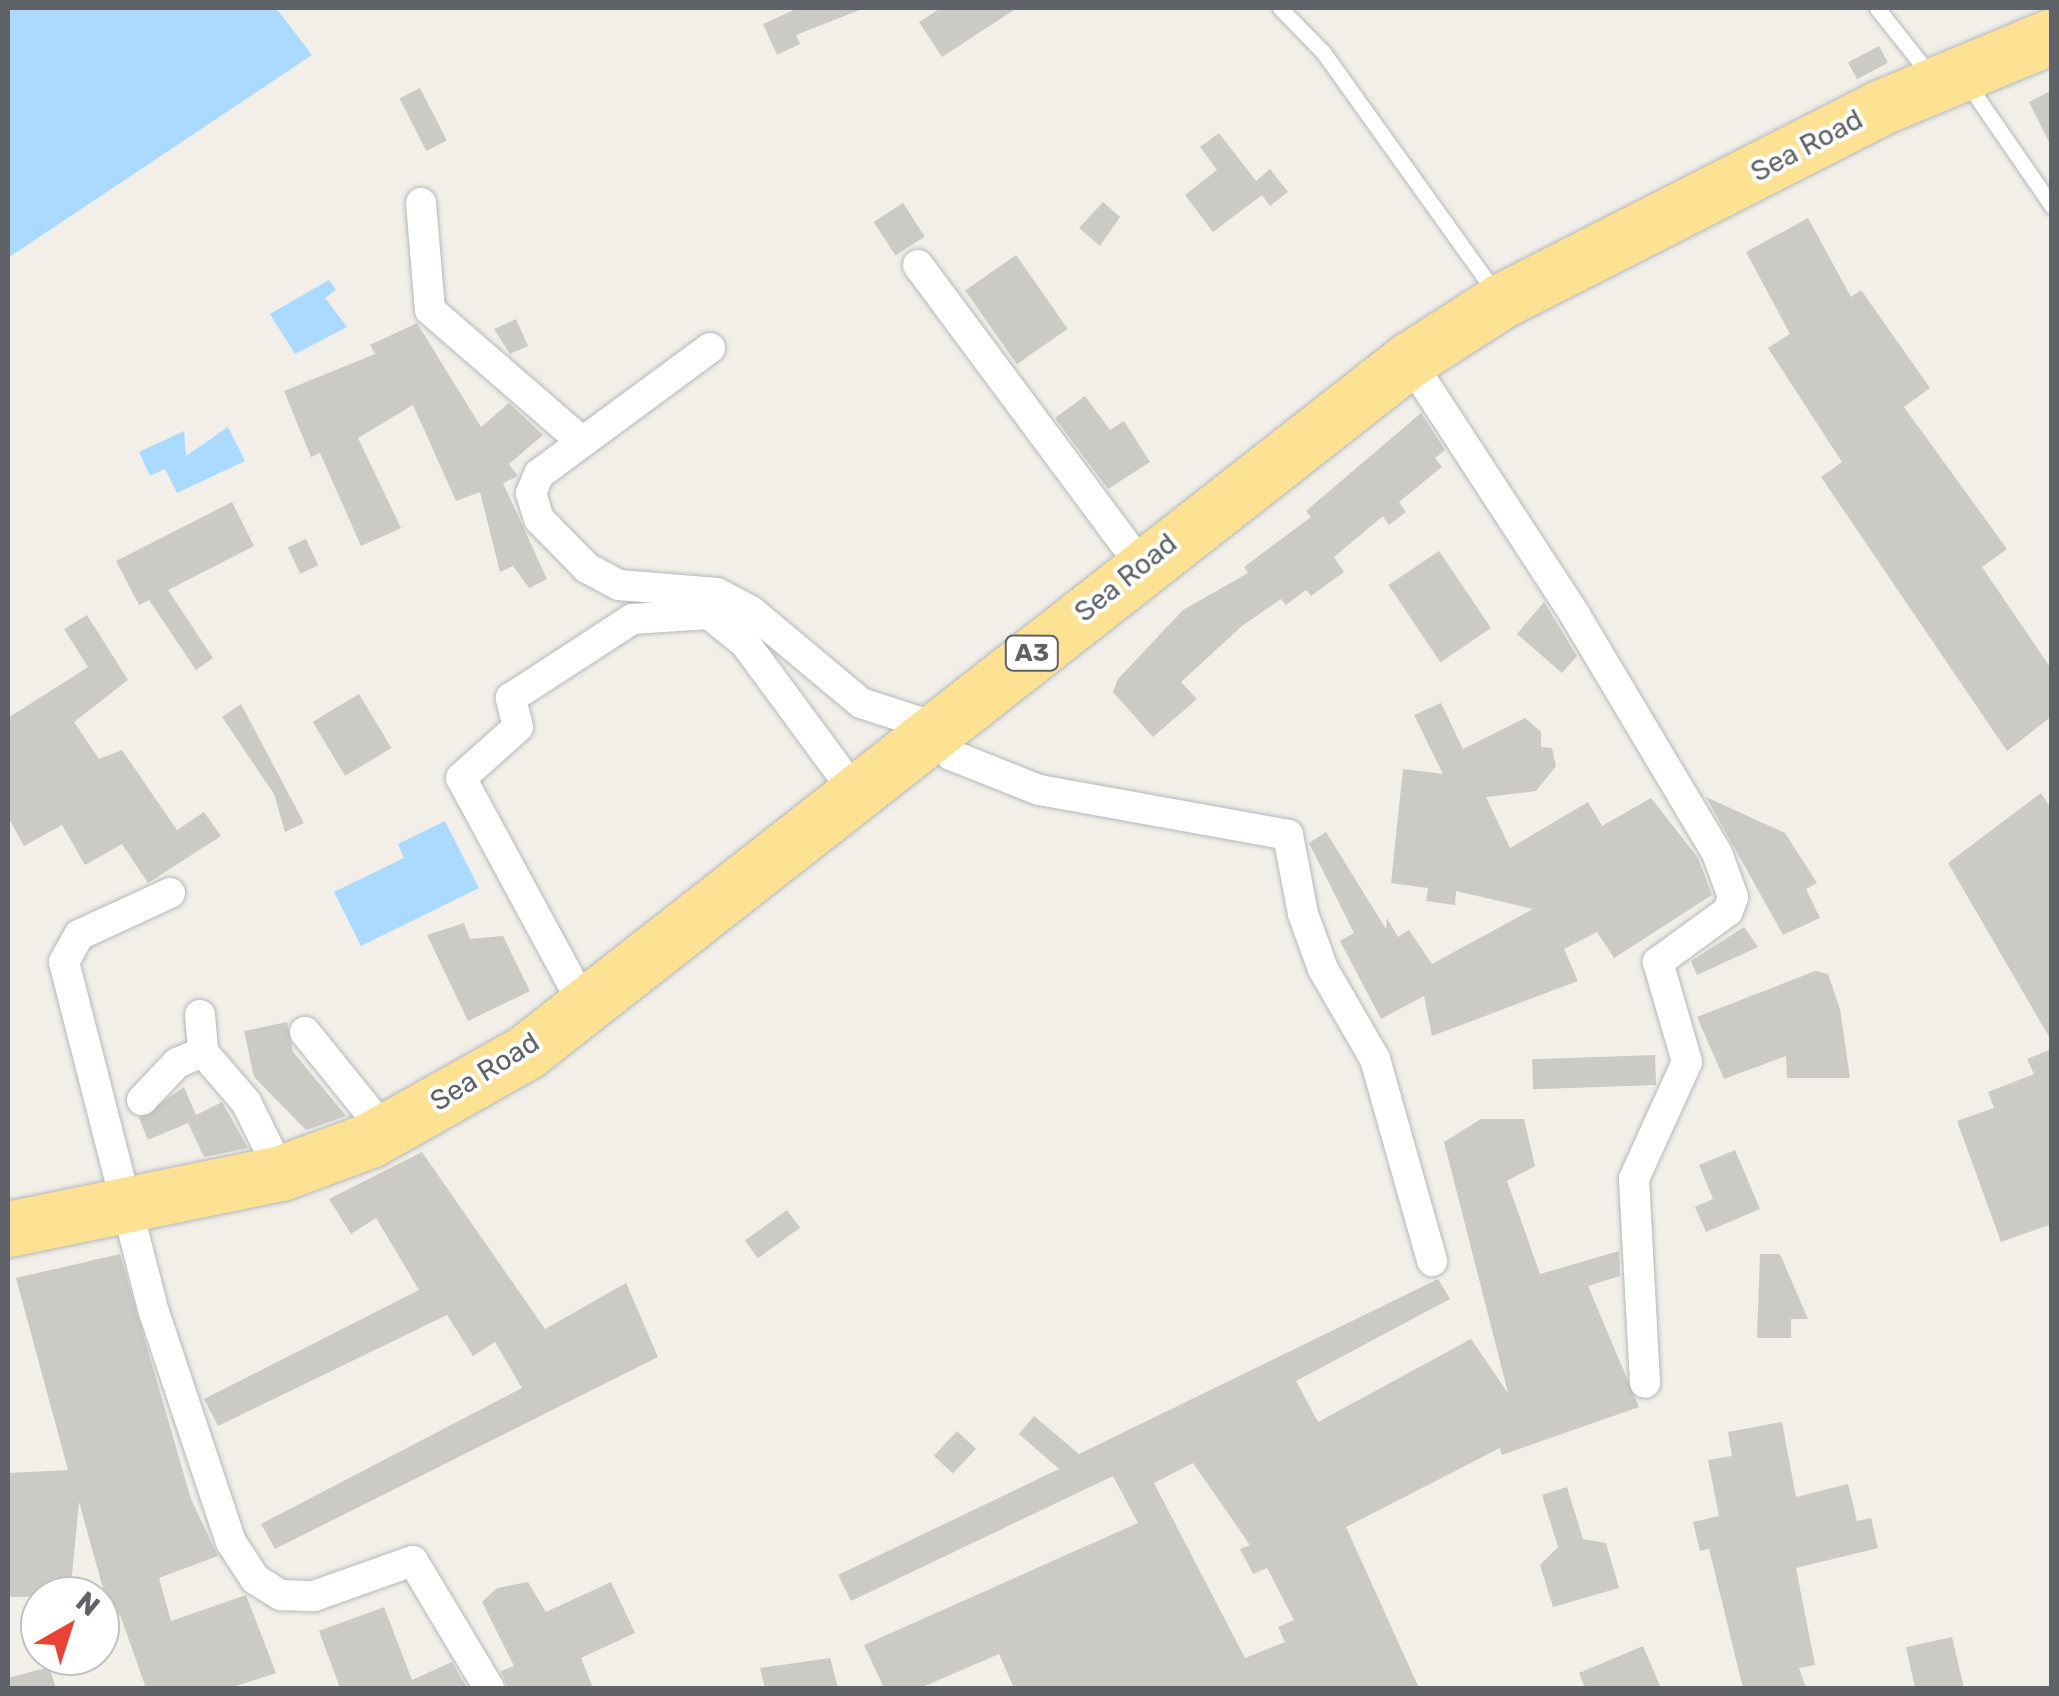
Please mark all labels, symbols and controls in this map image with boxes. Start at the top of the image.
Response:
street label: Sea Road [1745,103,1869,189]
street label: Sea Road [1068,527,1184,629]
road number: A3 [1004,633,1060,673]
street label: Sea Road [424,1025,546,1119]
north arrow [20,1576,120,1676]
text: N [70,1585,106,1623]

